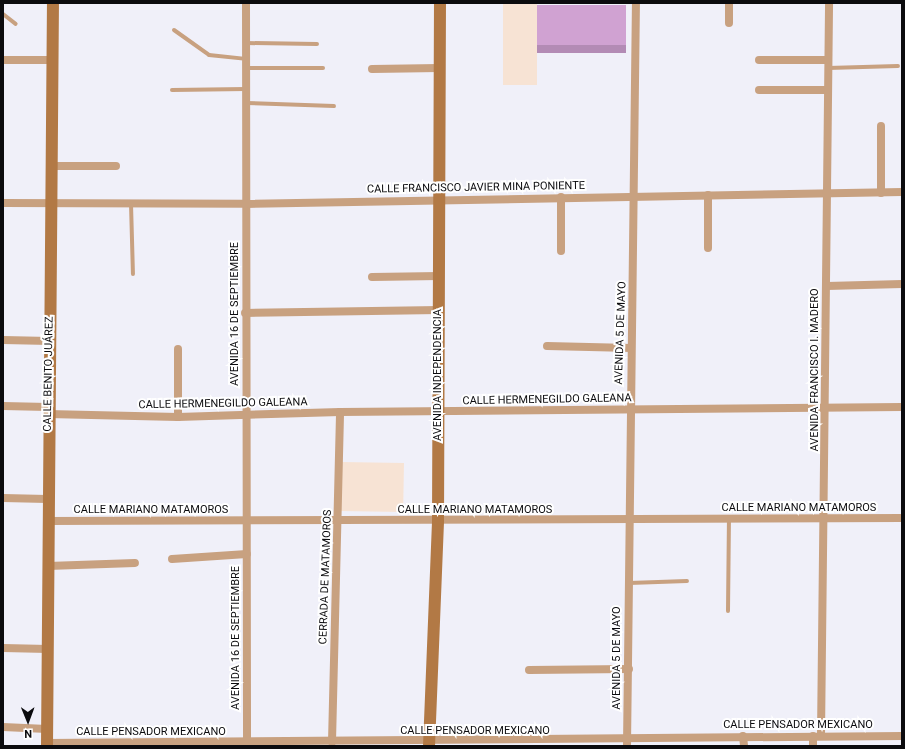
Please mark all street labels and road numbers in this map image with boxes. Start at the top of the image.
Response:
street label: CALLE FRANCISCO JAVIER MINA PONIENTE [367,179,585,197]
street label: AVENIDA 16 DE SEPTIEMBRE [228,242,242,386]
street label: AVENIDA 5 DE MAYO [613,281,629,385]
street label: AVENIDA FRANCISCO I. MADERO [808,288,822,452]
street label: AVENIDA INDEPENDENCIA [431,309,445,441]
street label: CALLE BENITO JUÁREZ [41,316,57,432]
street label: CALLE HERMENEGILDO GALEANA [462,392,632,408]
street label: CALLE HERMENEGILDO GALEANA [138,396,308,412]
street label: CALLE MARIANO MATAMOROS [722,501,876,515]
street label: CALLE MARIANO MATAMOROS [74,503,228,517]
street label: CALLE MARIANO MATAMOROS [398,503,552,517]
street label: CERRADA DE MATAMOROS [317,509,335,645]
street label: AVENIDA 16 DE SEPTIEMBRE [229,566,243,710]
street label: AVENIDA 5 DE MAYO [610,606,624,710]
street label: CALLE PENSADOR MEXICANO [723,718,873,732]
street label: CALLE PENSADOR MEXICANO [400,724,550,738]
street label: CALLE PENSADOR MEXICANO [76,725,226,739]

